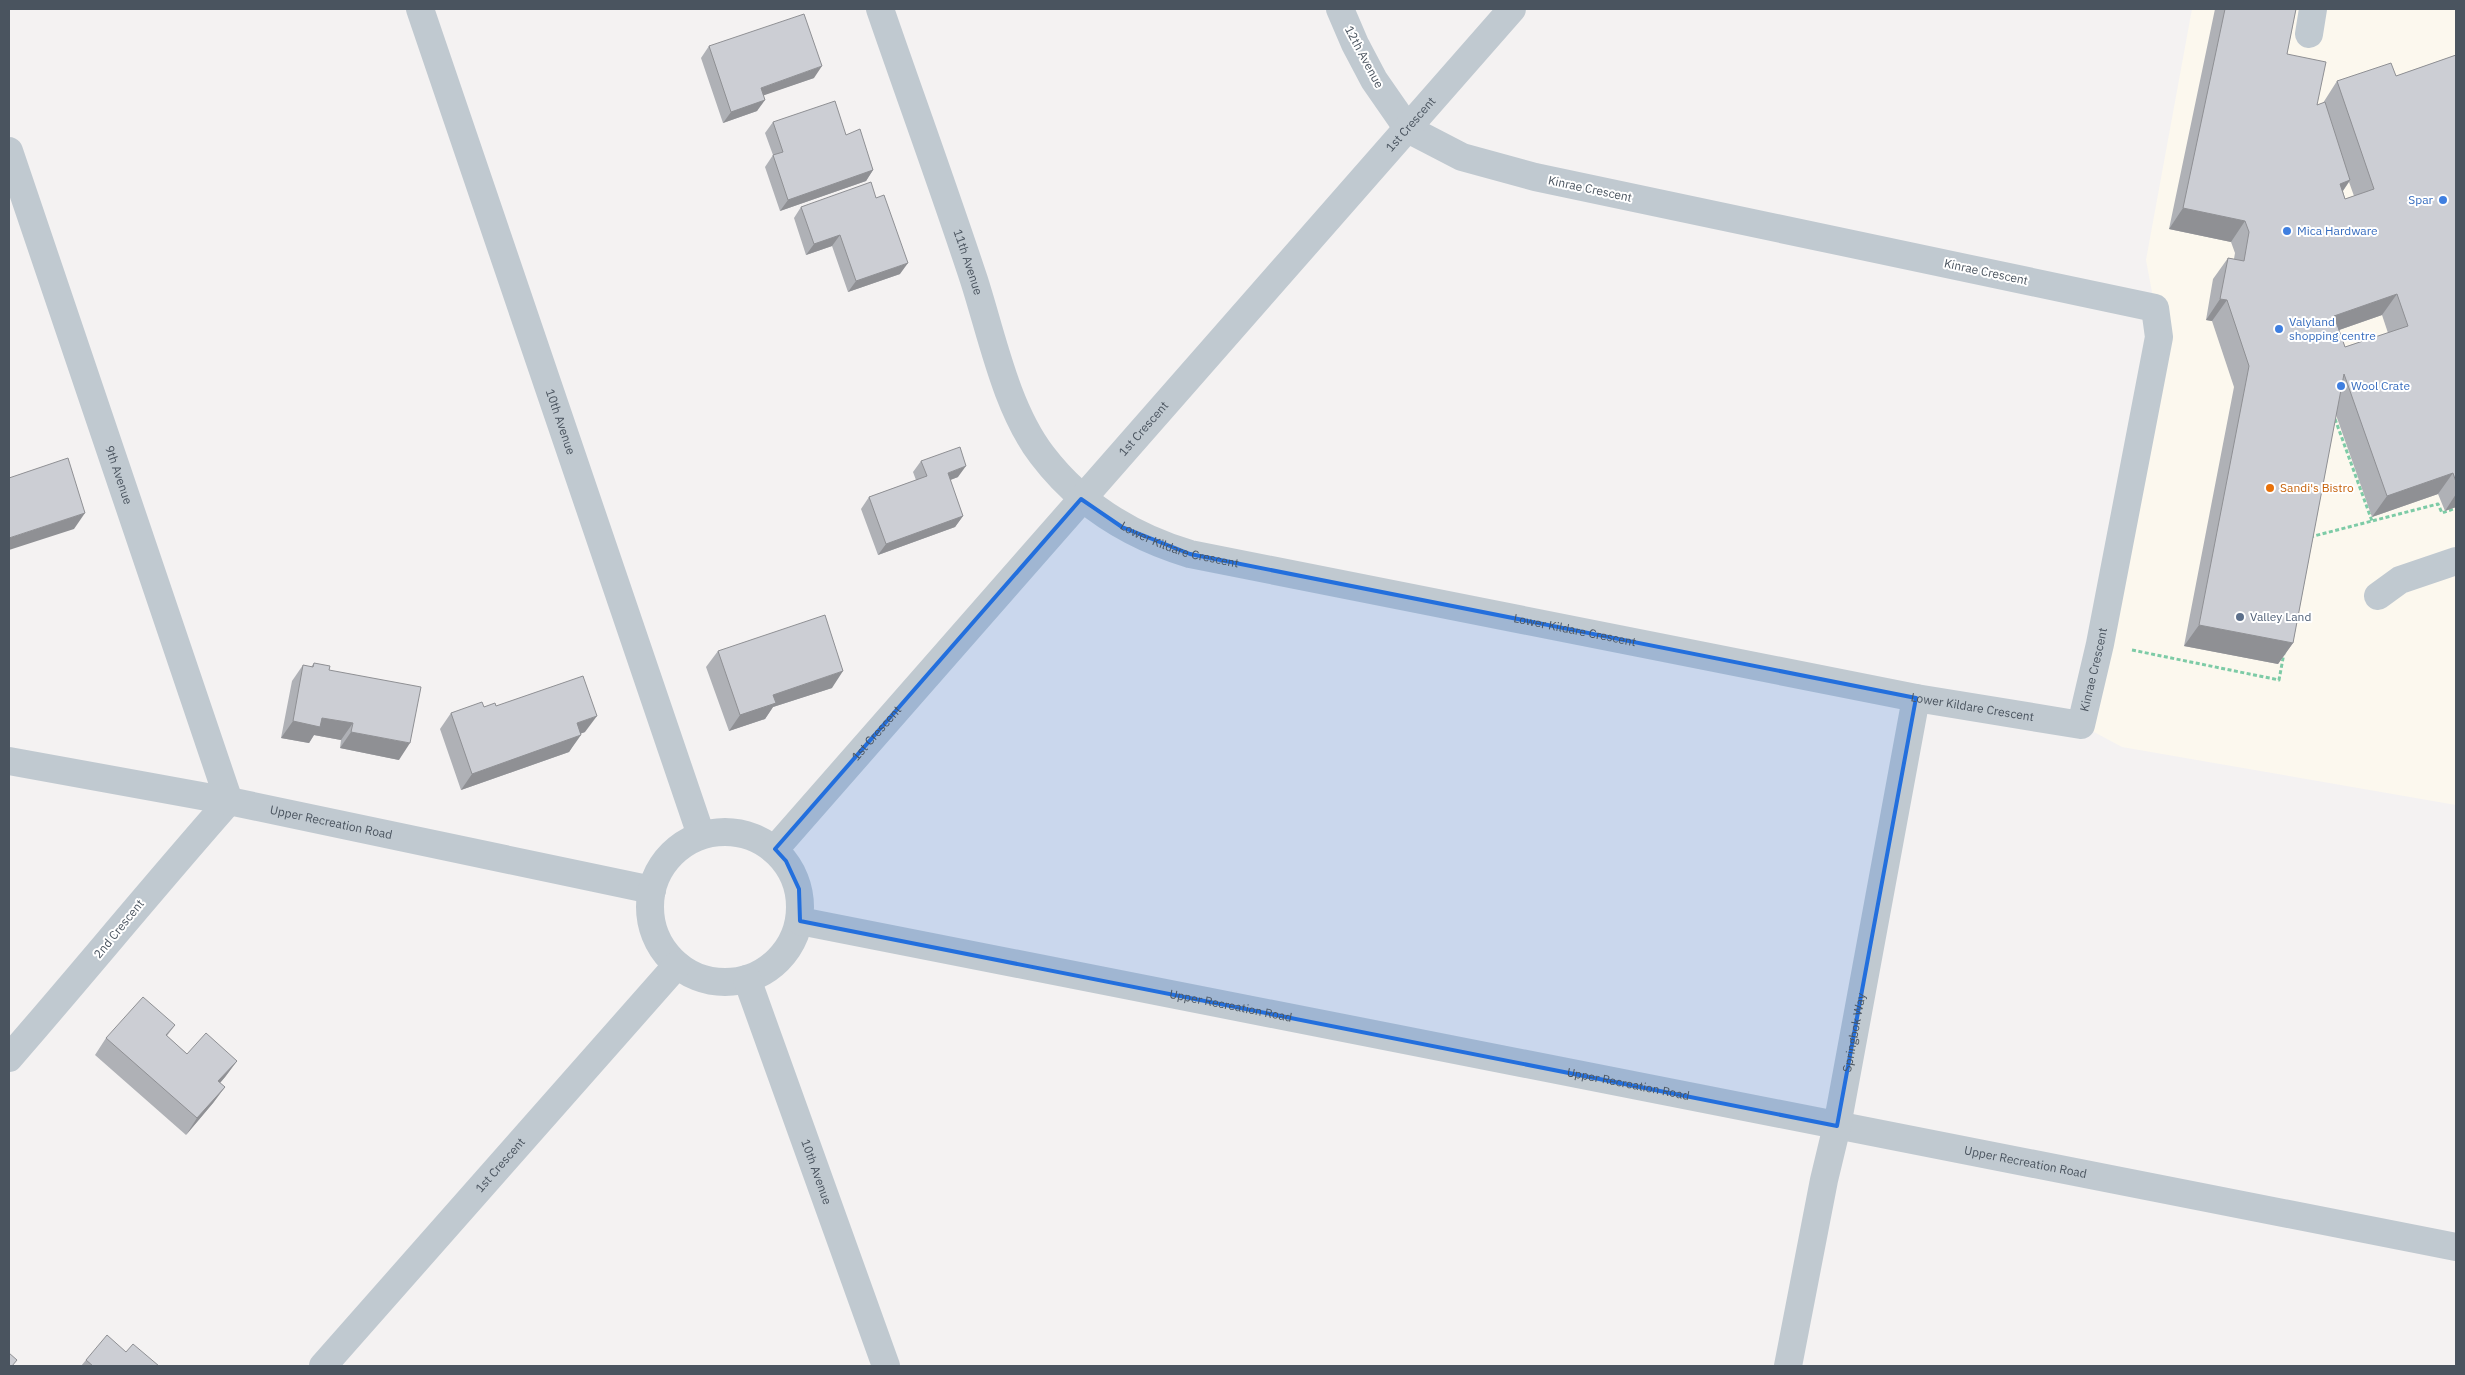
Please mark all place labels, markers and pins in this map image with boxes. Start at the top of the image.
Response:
place label: Spar [2408,192,2434,207]
marker: Spar [2437,194,2449,206]
place label: Mica Hardware [2297,223,2378,238]
marker: Mica Hardware [2281,225,2293,237]
place label: Valyland shopping centre [2289,314,2376,343]
marker: Valyland shopping centre [2273,323,2285,335]
place label: Wool Crate [2351,378,2410,393]
marker: Wool Crate [2335,380,2347,392]
place label: Sandi's Bistro [2280,480,2354,495]
marker: Sandi's Bistro [2264,482,2276,494]
place label: Valley Land [2250,609,2311,624]
marker: Valley Land [2234,611,2246,623]

